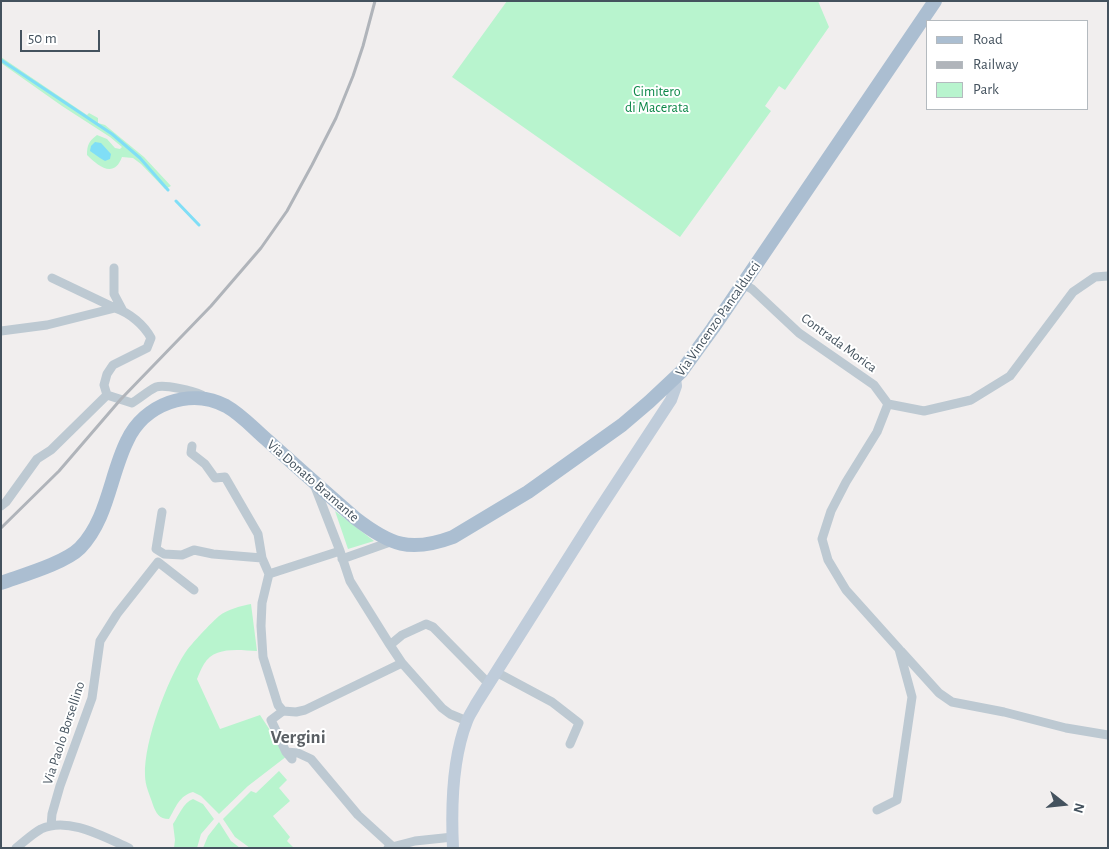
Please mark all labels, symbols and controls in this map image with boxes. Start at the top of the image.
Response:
scale bar [22,20,102,52]
legend [926,20,1089,110]
text: 50 m [28,31,57,46]
text: Road [973,32,1003,47]
text: Railway [973,57,1018,72]
text: Park [973,82,999,97]
park label: Cimitero di Macerata [625,84,689,116]
street label: Via Vincenzo Pancalducci [672,258,764,380]
street label: Contrada Morica [798,310,880,376]
street label: Via Donato Bramante [264,436,362,526]
street label: Via Paolo Borsellino [39,679,89,787]
district label: Vergini [270,726,326,748]
north arrow [1039,779,1089,829]
text: N [1070,802,1086,815]

